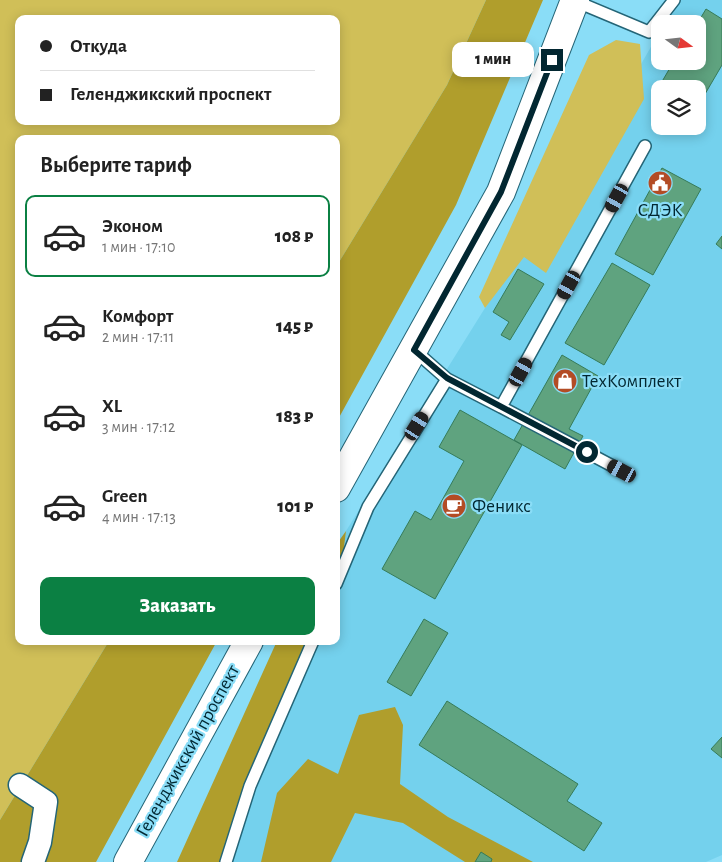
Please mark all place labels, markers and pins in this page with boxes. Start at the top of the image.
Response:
public building icon: СДЭК [647,170,673,196]
place label: СДЭК [637,201,683,220]
shop icon: ТехКомплект [552,368,578,394]
place label: ТехКомплект [582,372,681,391]
cafe icon: Феникс [441,493,467,519]
place label: Феникс [472,497,531,516]

